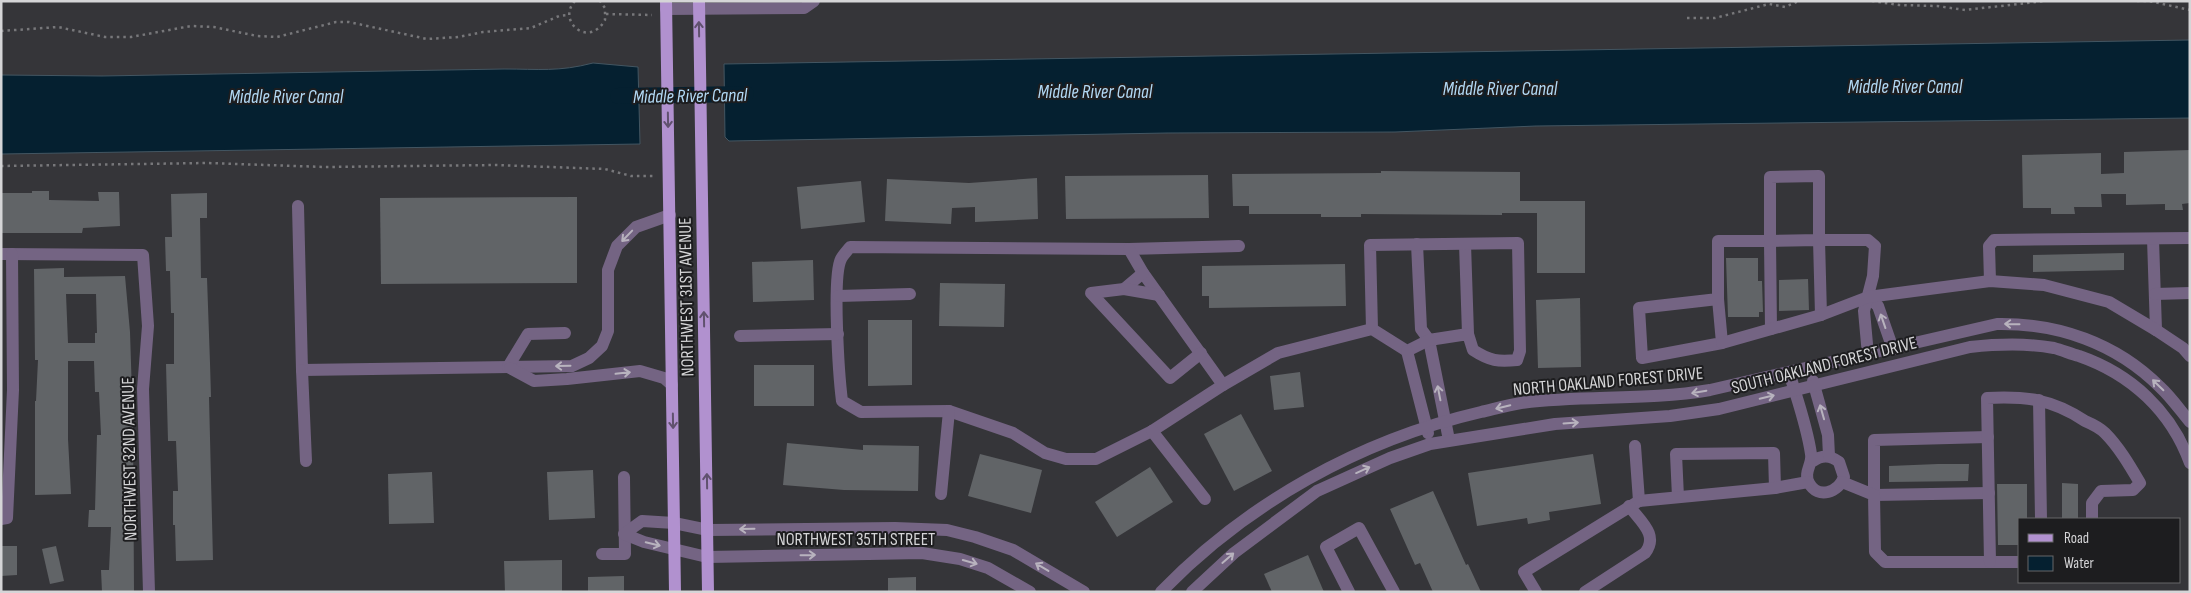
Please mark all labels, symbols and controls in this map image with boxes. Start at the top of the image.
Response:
one-way arrow [695,22,704,38]
water label: Middle River Canal [1848,76,1963,99]
water label: Middle River Canal [1443,78,1558,101]
water label: Middle River Canal [1038,81,1153,104]
water label: Middle River Canal [633,84,748,109]
water label: Middle River Canal [229,86,344,109]
one-way arrow [663,112,673,128]
street label: NORTHWEST 31ST AVENUE [675,217,698,377]
one-way arrow [621,229,633,242]
one-way arrow [699,311,709,327]
one-way arrow [1878,314,1887,329]
one-way arrow [2004,319,2020,329]
street label: SOUTH OAKLAND FOREST DRIVE [1729,332,1919,399]
one-way arrow [555,361,572,371]
street label: NORTH OAKLAND FOREST DRIVE [1512,363,1704,400]
one-way arrow [615,368,631,378]
street label: NORTHWEST 32ND AVENUE [118,377,141,541]
one-way arrow [2152,379,2164,391]
one-way arrow [1433,385,1443,401]
one-way arrow [1692,388,1708,398]
one-way arrow [1758,392,1774,401]
one-way arrow [1495,403,1511,412]
one-way arrow [1816,404,1826,420]
one-way arrow [668,412,678,428]
one-way arrow [1563,418,1579,427]
one-way arrow [1355,464,1370,474]
one-way arrow [702,473,711,489]
legend [2018,518,2181,583]
one-way arrow [739,524,756,534]
street label: NORTHWEST 35TH STREET [777,529,935,550]
text: Road [2064,529,2089,548]
one-way arrow [645,540,661,550]
one-way arrow [800,550,816,560]
one-way arrow [1221,553,1234,564]
text: Water [2064,554,2095,573]
one-way arrow [962,557,978,567]
one-way arrow [1035,562,1049,572]

